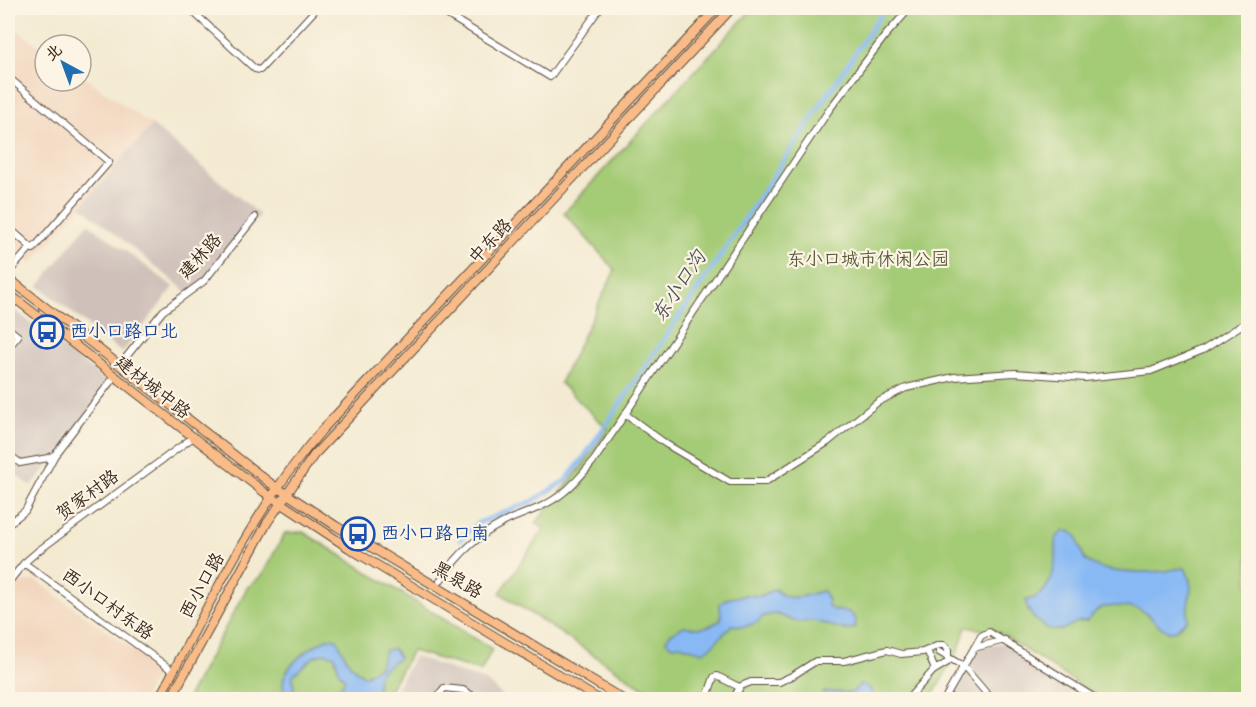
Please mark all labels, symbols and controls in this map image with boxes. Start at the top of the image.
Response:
north arrow [33,33,93,93]
text: 北 [40,38,68,67]
street label: 中东路 [462,212,520,272]
street label: 建林路 [172,227,230,287]
water label: 东小口沟 [644,243,717,329]
park label: 东小口城市休闲公园 [787,246,949,275]
bus stop icon: 西小口路口北 [29,314,65,350]
place label: 西小口路口北 [70,318,178,347]
street label: 建材城中路 [108,349,196,427]
street label: 贺家村路 [50,463,126,529]
bus stop icon: 西小口路口南 [340,516,376,552]
place label: 西小口路口南 [381,520,489,549]
street label: 西小口路 [173,547,233,625]
street label: 黑泉路 [426,555,488,607]
street label: 西小口村东路 [55,562,159,648]

